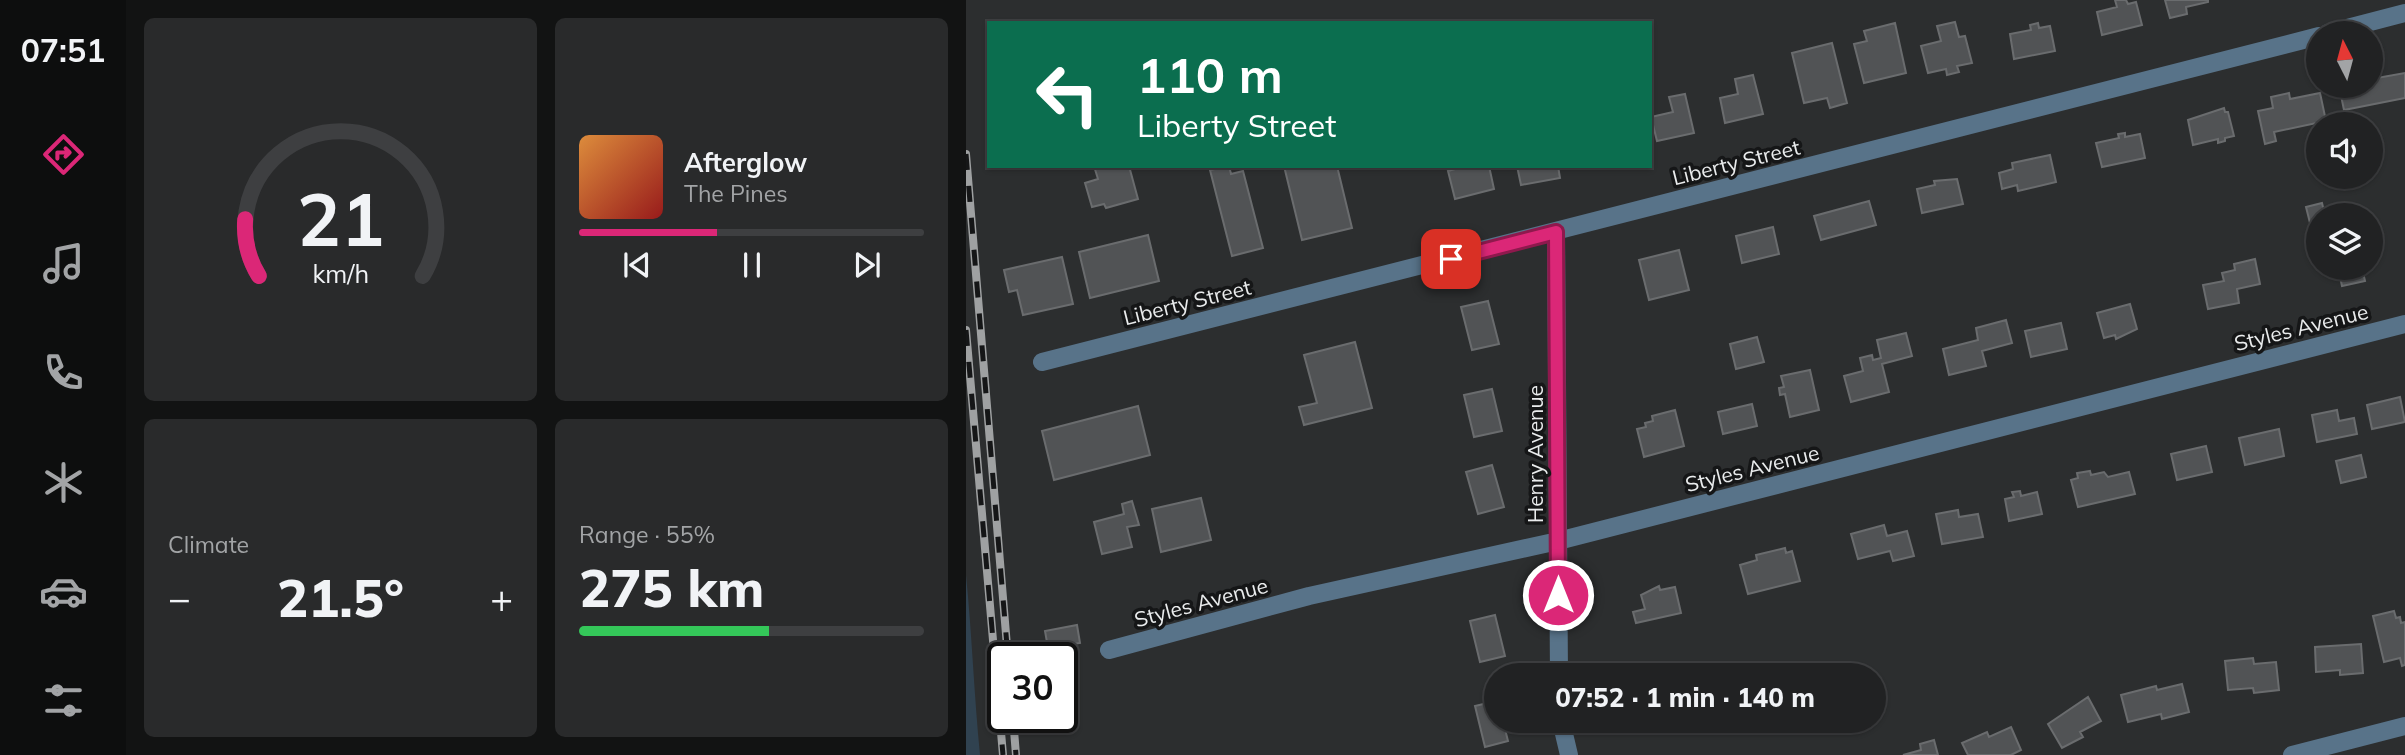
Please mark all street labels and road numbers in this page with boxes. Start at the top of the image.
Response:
street label: Liberty Street [1669,134,1803,190]
street label: Liberty Street [1120,274,1254,330]
street label: Styles Avenue [2231,298,2371,356]
street label: Henry Avenue [1522,385,1548,523]
street label: Styles Avenue [1682,439,1822,497]
street label: Styles Avenue [1131,572,1271,632]

